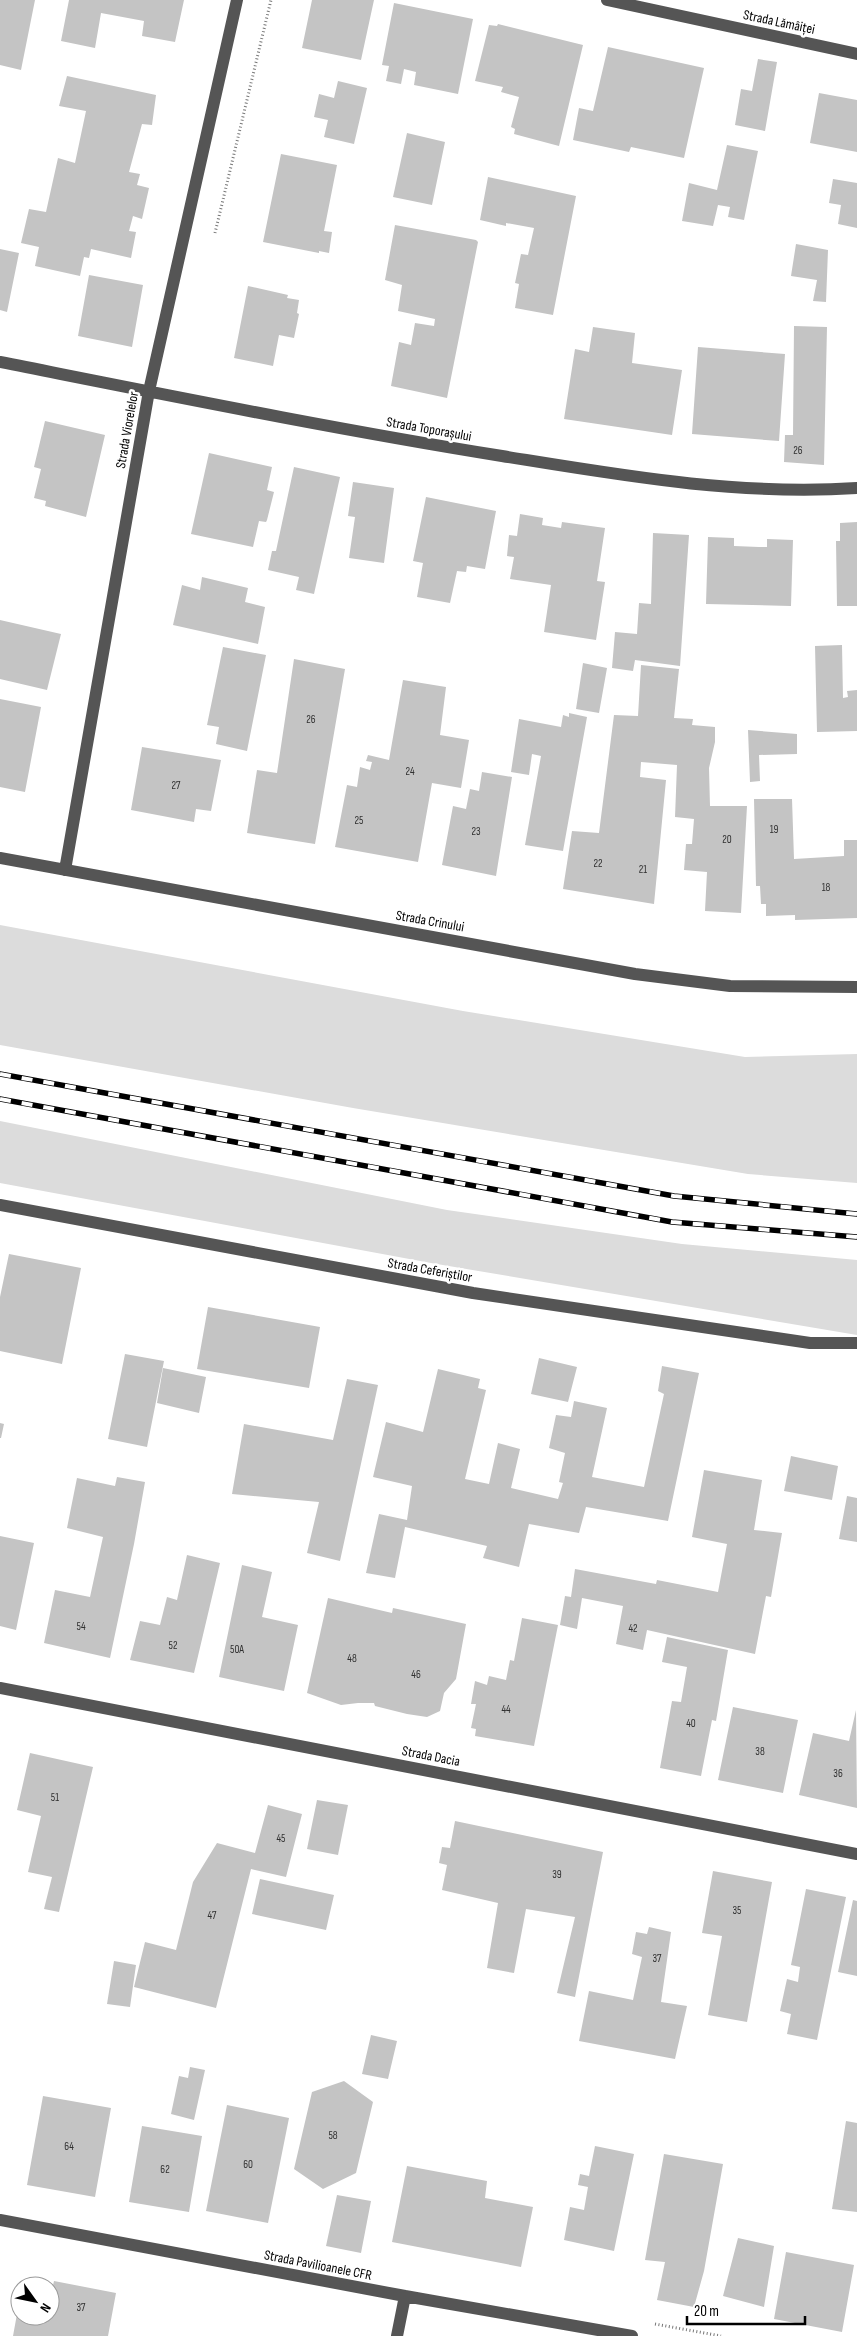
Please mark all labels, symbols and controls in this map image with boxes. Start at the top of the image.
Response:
street label: Strada Lămâiței [742,6,816,38]
street label: Strada Viorelelor [112,390,142,470]
street label: Strada Toporașului [385,413,473,445]
house number: 26 [793,444,803,457]
house number: 26 [306,713,316,726]
house number: 24 [405,765,415,778]
house number: 27 [172,779,181,792]
house number: 25 [355,814,363,827]
house number: 19 [770,823,778,836]
house number: 23 [471,825,481,838]
house number: 20 [722,833,732,846]
house number: 22 [593,857,603,870]
house number: 21 [639,863,647,876]
house number: 18 [822,881,831,894]
street label: Strada Crinului [394,907,466,935]
street label: Strada Ceferiștilor [386,1254,474,1286]
house number: 54 [76,1620,86,1633]
house number: 42 [628,1622,638,1635]
house number: 52 [169,1639,178,1652]
house number: 50A [230,1643,244,1656]
house number: 48 [347,1652,357,1665]
house number: 46 [411,1668,421,1681]
house number: 44 [501,1703,511,1716]
house number: 40 [686,1717,696,1730]
street label: Strada Dacia [401,1742,461,1770]
house number: 38 [755,1745,765,1758]
house number: 36 [833,1767,843,1780]
house number: 51 [51,1791,59,1804]
house number: 45 [276,1832,286,1845]
house number: 39 [552,1868,562,1881]
house number: 35 [732,1904,742,1917]
house number: 47 [208,1909,217,1922]
house number: 37 [652,1952,662,1965]
house number: 58 [328,2129,338,2142]
house number: 64 [64,2140,74,2153]
house number: 60 [243,2158,253,2171]
house number: 62 [160,2163,170,2176]
street label: Strada Pavilioanele CFR [263,2246,374,2284]
north arrow [10,2276,60,2326]
scale bar [687,2294,804,2326]
text: N [36,2300,55,2316]
house number: 37 [76,2301,86,2314]
text: 20 m [694,2302,719,2321]

